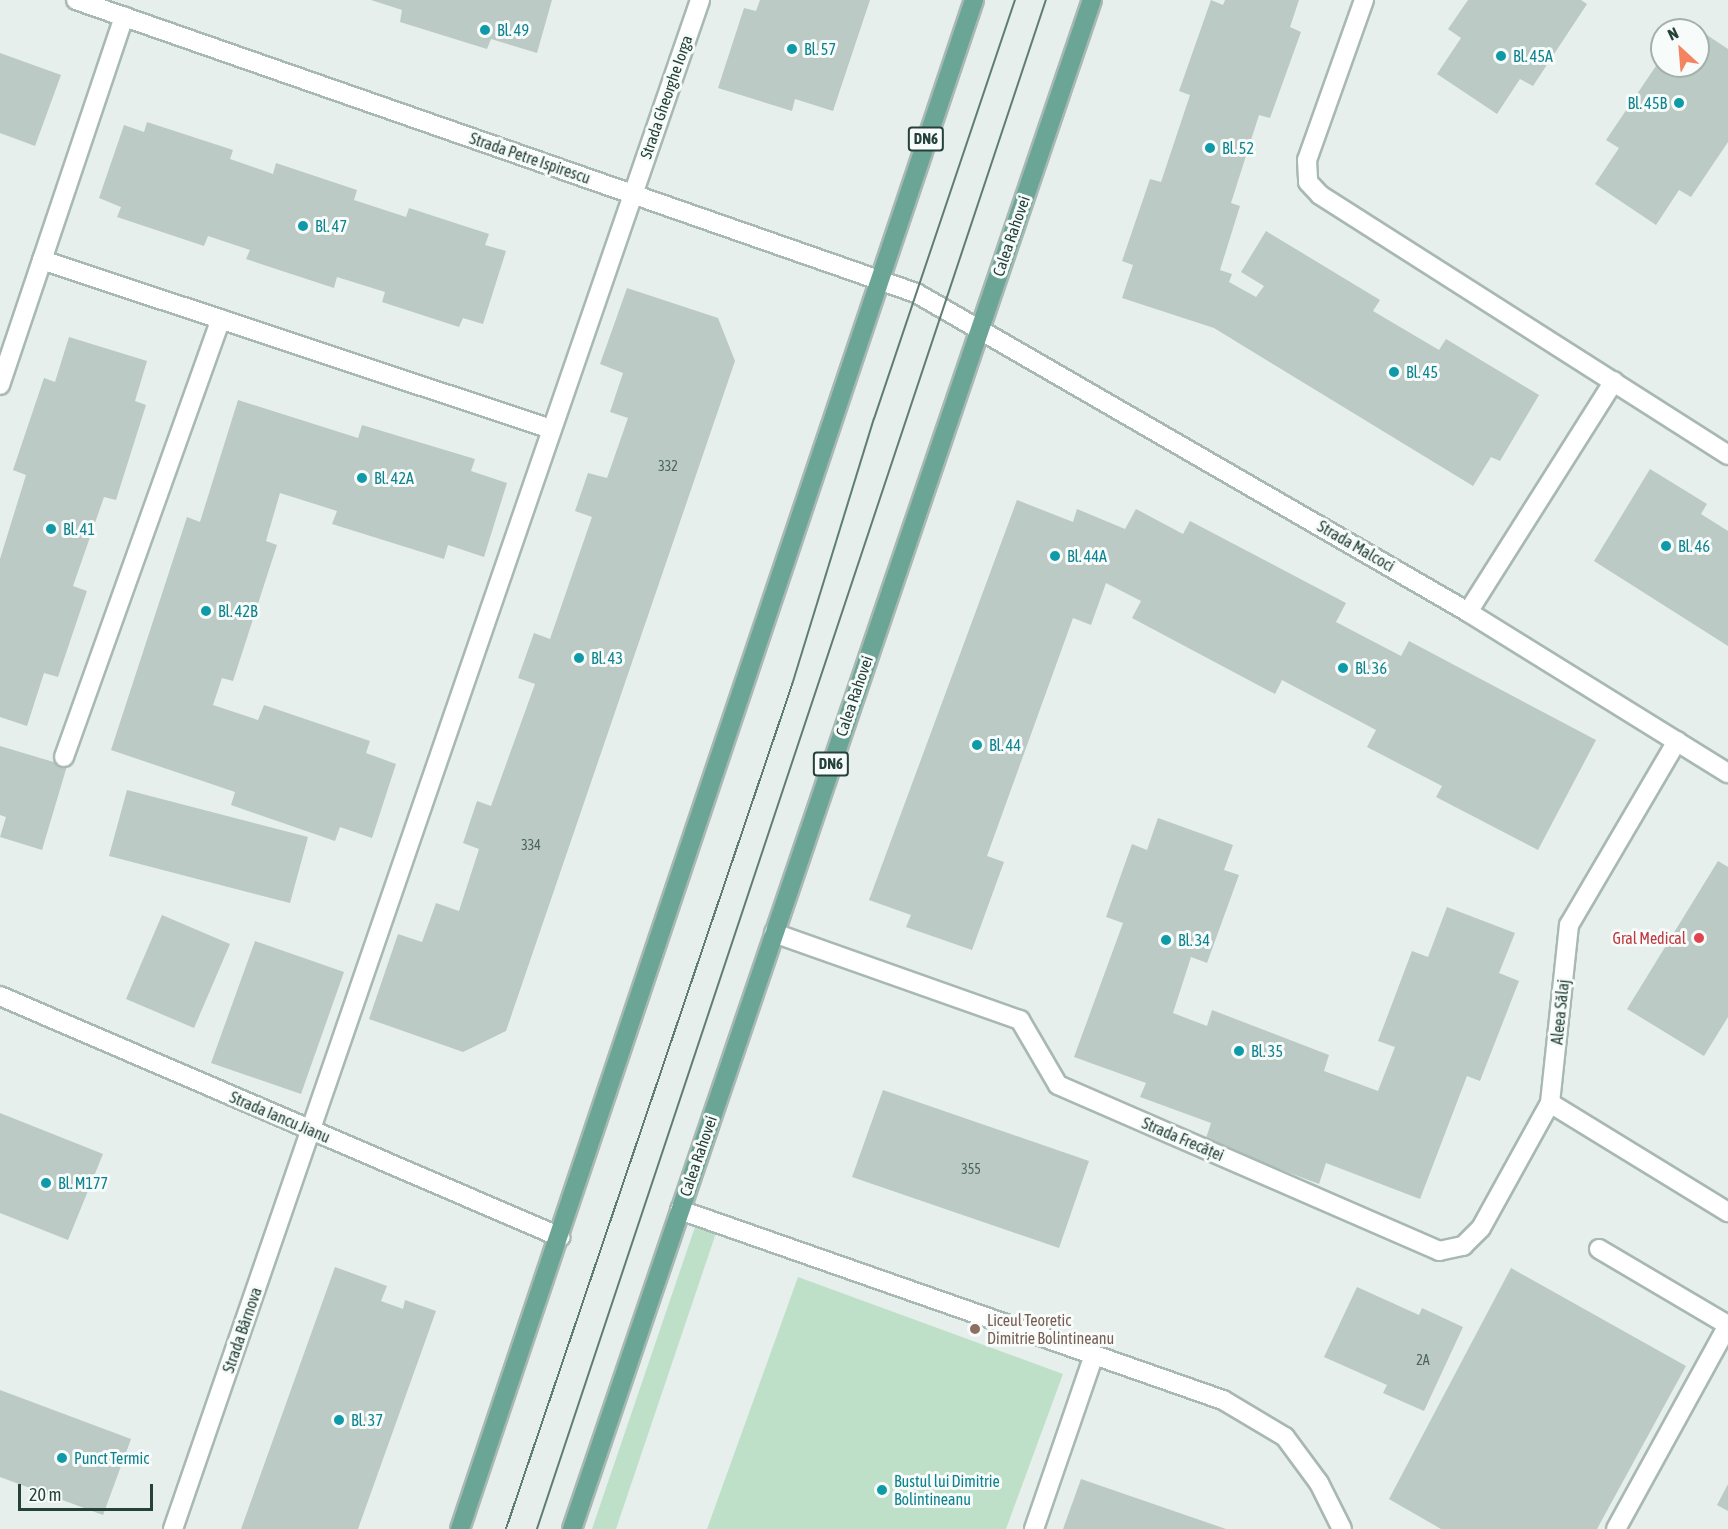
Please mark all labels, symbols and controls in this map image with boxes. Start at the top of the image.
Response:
north arrow [1650,18,1710,78]
place label: Bl. 49 [497,20,529,40]
marker: Bl. 49 [478,23,492,37]
text: N [1665,23,1681,44]
street label: Strada Gheorghe Iorga [636,33,696,161]
place label: Bl. 57 [804,39,836,59]
marker: Bl. 57 [785,42,799,56]
place label: Bl. 45A [1513,46,1553,66]
marker: Bl. 45A [1494,49,1508,63]
place label: Bl. 45B [1628,93,1667,113]
marker: Bl. 45B [1672,96,1686,110]
road number: DN6 [906,127,946,151]
street label: Strada Petre Ispirescu [467,128,593,188]
place label: Bl. 52 [1222,138,1254,158]
marker: Bl. 52 [1203,141,1217,155]
street label: Calea Rahovei [988,193,1034,279]
place label: Bl. 47 [315,216,347,236]
marker: Bl. 47 [296,219,310,233]
place label: Bl. 45 [1406,362,1438,382]
marker: Bl. 45 [1387,365,1401,379]
house number: 332 [658,458,678,474]
place label: Bl. 42A [374,468,414,488]
marker: Bl. 42A [355,471,369,485]
street label: Strada Malcoci [1314,516,1398,576]
place label: Bl. 41 [63,519,95,539]
marker: Bl. 41 [44,522,58,536]
place label: Bl. 46 [1678,536,1710,556]
marker: Bl. 46 [1659,539,1673,553]
place label: Bl. 44A [1067,546,1107,566]
marker: Bl. 44A [1048,549,1062,563]
place label: Bl. 42B [218,601,257,621]
marker: Bl. 42B [199,604,213,618]
place label: Bl. 43 [591,648,623,668]
marker: Bl. 43 [572,651,586,665]
street label: Calea Rahovei [831,653,877,739]
place label: Bl. 36 [1355,658,1387,678]
marker: Bl. 36 [1336,661,1350,675]
place label: Bl. 44 [989,735,1021,755]
marker: Bl. 44 [970,738,984,752]
road number: DN6 [812,752,850,776]
house number: 334 [521,837,541,853]
place label: Gral Medical [1612,928,1686,948]
marker: Gral Medical [1690,929,1708,947]
place label: Bl. 34 [1178,930,1210,950]
marker: Bl. 34 [1159,933,1173,947]
street label: Aleea Sălaj [1547,978,1573,1046]
place label: Bl. 35 [1251,1041,1283,1061]
marker: Bl. 35 [1232,1044,1246,1058]
street label: Strada Iancu Jianu [227,1087,333,1147]
street label: Calea Rahovei [675,1113,721,1199]
street label: Strada Frecăței [1139,1113,1227,1165]
house number: 355 [961,1161,981,1177]
place label: Bl. M177 [58,1173,108,1193]
marker: Bl. M177 [39,1176,53,1190]
street label: Strada Bârnova [218,1285,266,1375]
place label: Liceul Teoretic Dimitrie Bolintineanu [987,1310,1114,1348]
marker: Liceul Teoretic Dimitrie Bolintineanu [968,1322,982,1336]
house number: 2A [1416,1352,1430,1368]
place label: Bl. 37 [351,1410,383,1430]
marker: Bl. 37 [332,1413,346,1427]
place label: Punct Termic [74,1448,149,1468]
marker: Punct Termic [55,1451,69,1465]
place label: Bustul lui Dimitrie Bolintineanu [894,1471,1000,1509]
scale bar [21,1472,156,1510]
marker: Bustul lui Dimitrie Bolintineanu [875,1483,889,1497]
text: 20 m [29,1484,61,1505]

